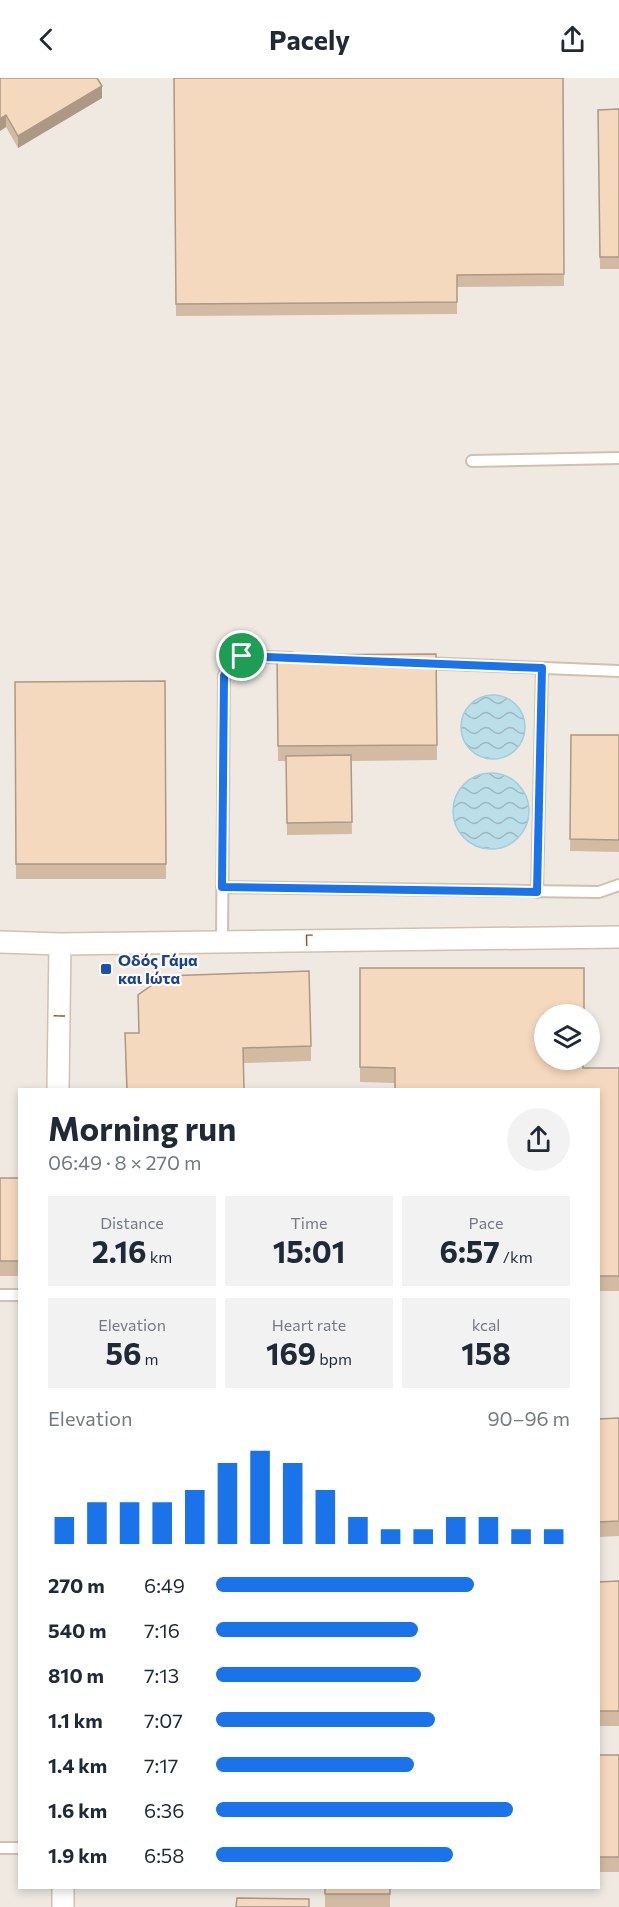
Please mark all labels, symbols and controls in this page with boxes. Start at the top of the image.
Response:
icon: back [30,23,63,56]
text: Pacely [269,23,350,56]
icon: share [556,23,589,56]
pin [216,630,267,681]
icon: arrive [225,639,258,672]
street label: Γ [304,930,314,949]
place label: Οδός Γάμα και Ιώτα [118,950,198,987]
marker: Οδός Γάμα και Ιώτα [99,962,113,976]
map controls [534,1004,600,1070]
button: layers [534,1004,600,1070]
street label: Ι [49,1014,68,1018]
text: Morning run [48,1107,236,1148]
button: share [507,1108,570,1171]
text: 06:49 · 8 × 270 m [48,1150,201,1174]
text: Distance [100,1213,164,1232]
text: Time [291,1213,327,1232]
text: Pace [469,1213,503,1232]
text: 2.16 [92,1232,147,1269]
text: 15:01 [273,1232,345,1269]
text: 6:57 [439,1232,500,1269]
text: km [147,1247,172,1266]
text: /km [500,1247,533,1266]
text: Elevation [98,1315,166,1334]
text: Heart rate [272,1315,346,1334]
text: kcal [472,1315,500,1334]
text: 56 [105,1334,141,1371]
text: 169 [266,1334,316,1371]
text: 158 [461,1334,511,1371]
text: m [141,1349,159,1368]
text: bpm [316,1349,352,1368]
text: Elevation [48,1406,133,1430]
text: 90–96 m [487,1406,570,1430]
text: 270 m [48,1573,105,1597]
text: 6:49 [144,1573,185,1597]
text: 540 m [48,1618,107,1642]
text: 7:16 [144,1618,180,1642]
text: 810 m [48,1663,104,1687]
text: 7:13 [144,1663,179,1687]
text: 1.1 km [48,1708,103,1732]
text: 7:07 [144,1708,183,1732]
text: 1.4 km [48,1753,107,1777]
text: 7:17 [144,1753,178,1777]
text: 1.6 km [48,1798,107,1822]
text: 6:36 [144,1798,184,1822]
text: 1.9 km [48,1843,107,1867]
text: 6:58 [144,1843,185,1867]

